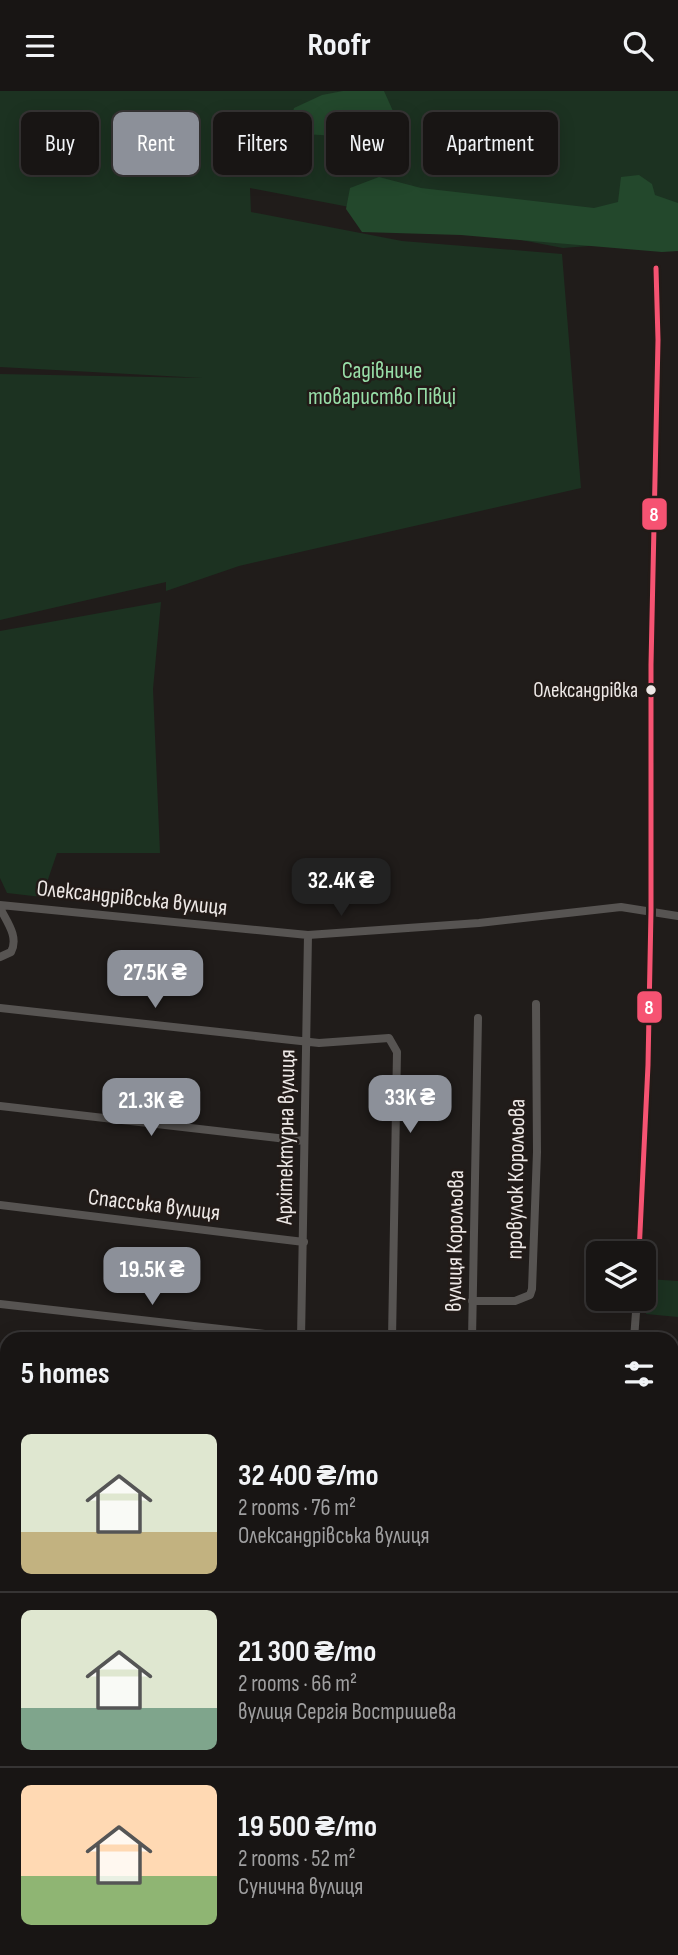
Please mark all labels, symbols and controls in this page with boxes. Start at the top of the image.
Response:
text: Roofr [307,26,371,65]
icon: menu [21,27,59,65]
icon: search [619,27,657,65]
chip: Buy [21,112,99,175]
chip: Rent [113,112,199,175]
chip: Filters [213,112,312,175]
chip: New [326,112,409,175]
chip: Apartment [423,112,558,175]
park label: Садівниче товариство Півці [308,357,456,411]
line badge: 8 [641,497,668,531]
text: 8 [650,504,659,527]
place label: Олександрівка [533,678,638,703]
marker: Олександрівка [644,683,658,697]
pin: 32.4K ₴ [276,859,406,918]
text: 32.4K ₴ [308,867,374,895]
street label: Олександрівська вулиця [35,874,229,922]
pin: 27.5K ₴ [90,951,220,1010]
text: 27.5K ₴ [123,959,187,987]
line badge: 8 [636,990,663,1024]
text: 8 [645,997,654,1020]
street label: Архітектурна вулиця [270,1049,302,1226]
pin: 33K ₴ [361,1075,459,1135]
pin: 21.3K ₴ [86,1079,216,1138]
text: 33K ₴ [385,1084,435,1112]
text: 21.3K ₴ [118,1087,184,1115]
street label: провулок Корольова [501,1098,531,1260]
street label: вулиця Корольова [440,1170,470,1312]
street label: Спасська вулиця [86,1183,222,1227]
map controls [586,1241,656,1311]
button: layers [586,1241,656,1311]
pin: 19.5K ₴ [87,1247,217,1307]
text: 19.5K ₴ [119,1256,185,1284]
icon: filters [620,1355,658,1393]
text: 5 homes [21,1356,110,1392]
text: 32 400 ₴/mo [238,1458,378,1494]
icon: home [77,1462,161,1546]
text: 2 rooms · 76 m² [238,1494,356,1522]
text: Олександрівська вулиця [238,1522,429,1550]
text: 21 300 ₴/mo [238,1634,376,1670]
icon: home [77,1638,161,1722]
text: 2 rooms · 66 m² [238,1670,357,1698]
text: вулиця Сергія Востришева [238,1698,456,1726]
text: 19 500 ₴/mo [238,1809,377,1845]
icon: home [77,1813,161,1897]
text: 2 rooms · 52 m² [238,1845,356,1873]
text: Сунична вулиця [238,1873,363,1901]

